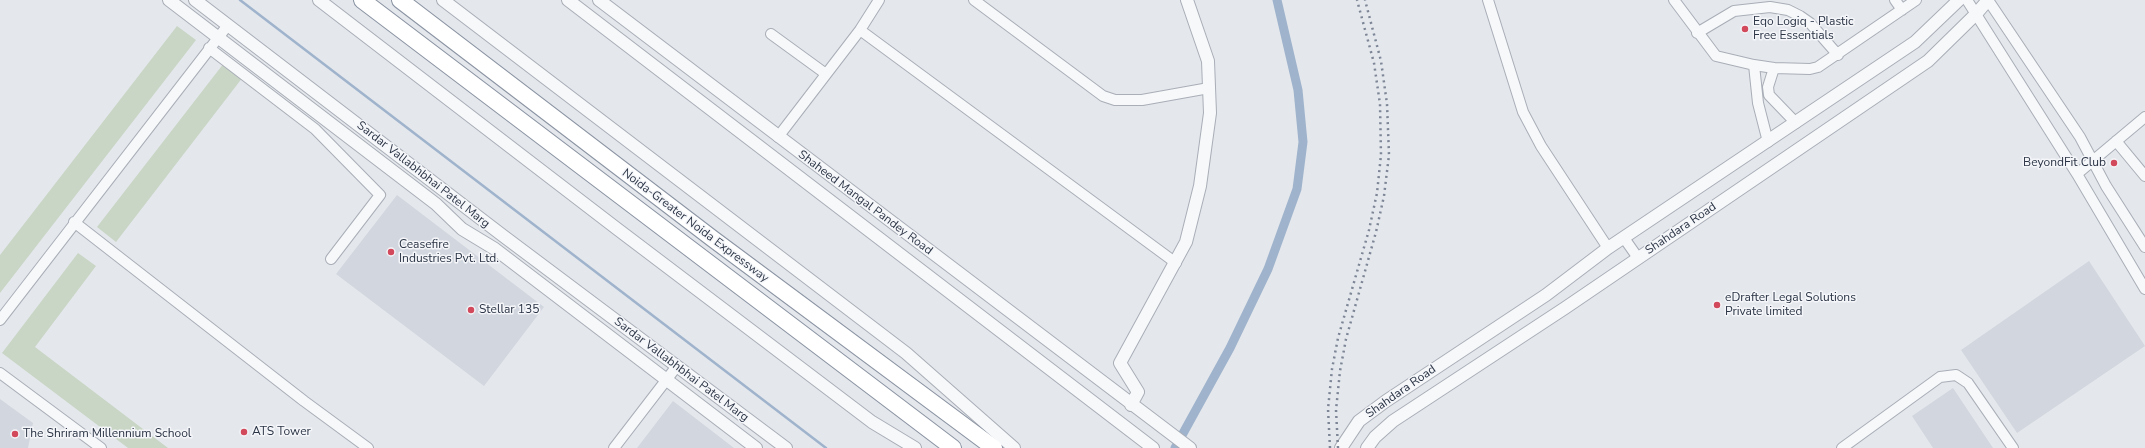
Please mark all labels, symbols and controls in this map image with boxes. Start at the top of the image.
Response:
place label: Eqo Logiq - Plastic Free Essentials [1753,15,1854,43]
marker: Eqo Logiq - Plastic Free Essentials [1740,24,1750,34]
street label: Sardar Vallabhbhai Patel Marg [354,119,492,231]
street label: Shaheed Mangal Pandey Road [795,148,935,258]
place label: BeyondFit Club [2023,156,2106,170]
marker: BeyondFit Club [2109,158,2119,168]
street label: Noida-Greater Noida Expressway [619,166,771,286]
street label: Shahdara Road [1643,200,1719,258]
place label: Ceasefire Industries Pvt. Ltd. [399,238,499,266]
marker: Ceasefire Industries Pvt. Ltd. [386,247,396,257]
place label: eDrafter Legal Solutions Private limited [1725,291,1856,319]
marker: eDrafter Legal Solutions Private limited [1712,300,1722,310]
place label: Stellar 135 [479,303,539,317]
marker: Stellar 135 [466,305,476,315]
street label: Sardar Vallabhbhai Patel Marg [611,315,751,425]
street label: Shahdara Road [1363,362,1439,422]
place label: ATS Tower [252,425,311,439]
place label: The Shriram Millennium School [23,427,191,441]
marker: ATS Tower [239,427,249,437]
marker: The Shriram Millennium School [10,429,20,439]

